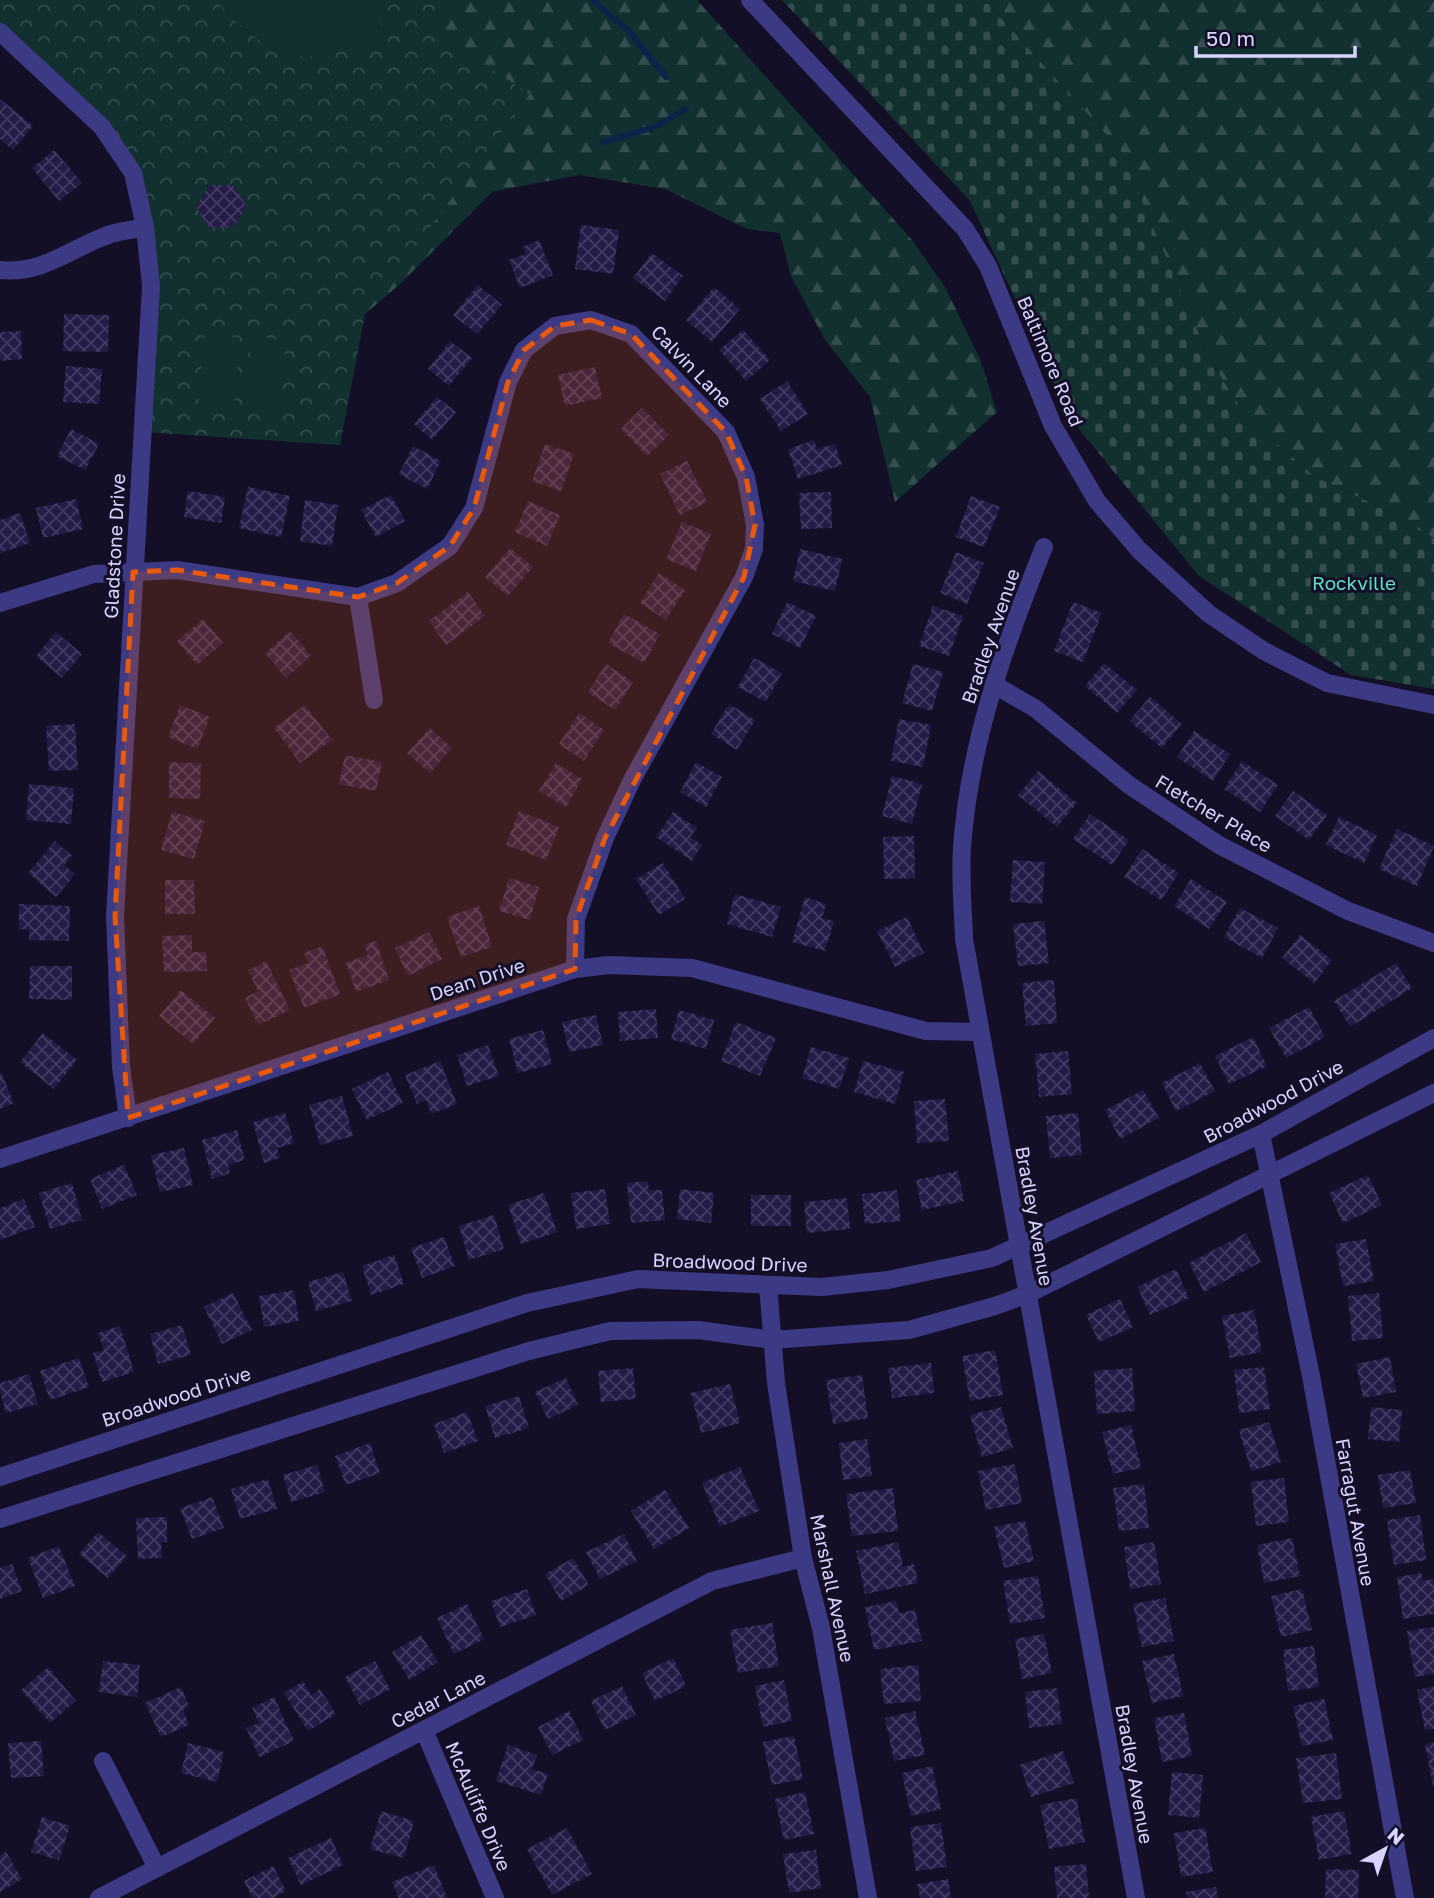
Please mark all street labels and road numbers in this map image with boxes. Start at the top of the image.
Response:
street label: Baltimore Road [1013,292,1089,430]
street label: Calvin Lane [647,320,737,412]
street label: Gladstone Drive [99,473,129,619]
street label: Bradley Avenue [956,565,1024,707]
street label: Fletcher Place [1152,769,1276,857]
street label: Dean Drive [427,953,527,1005]
street label: Broadwood Drive [1199,1054,1347,1148]
street label: Bradley Avenue [1011,1144,1059,1288]
street label: Broadwood Drive [652,1248,808,1276]
street label: Broadwood Drive [99,1361,253,1431]
street label: Farragut Avenue [1332,1436,1380,1588]
street label: Marshall Avenue [806,1512,860,1664]
street label: Cedar Lane [387,1665,489,1733]
street label: Bradley Avenue [1111,1702,1159,1846]
street label: McAuliffe Drive [441,1738,517,1874]

